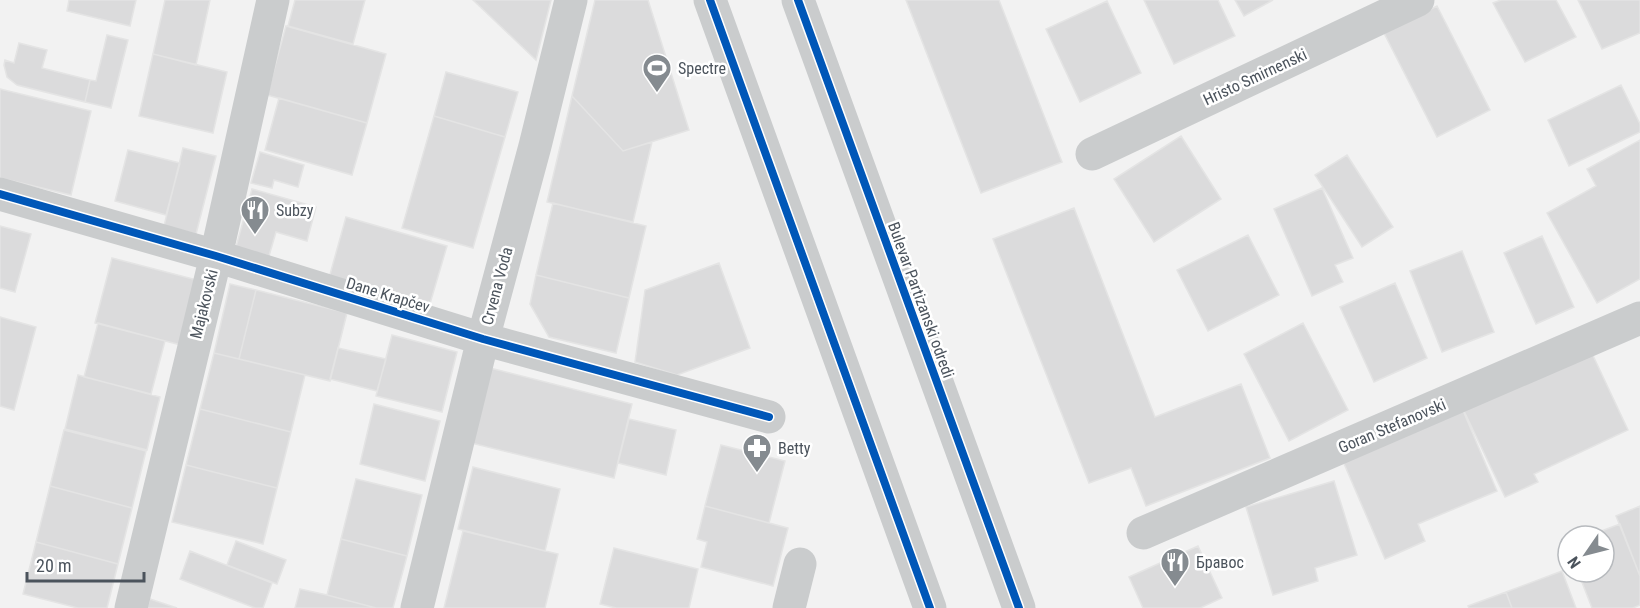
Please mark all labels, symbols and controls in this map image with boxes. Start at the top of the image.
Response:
street label: Hristo Smirnenski [1200,45,1310,109]
sports icon: Spectre [641,52,673,94]
place label: Spectre [678,59,726,78]
restaurant icon: Subzy [239,194,271,236]
place label: Subzy [276,201,314,220]
street label: Bulevar Partizanski odredi [884,219,958,381]
street label: Crvena Voda [478,245,516,327]
street label: Majakovski [186,267,222,341]
street label: Dane Krapčev [344,273,432,317]
street label: Goran Stefanovski [1335,395,1449,457]
pharmacy icon: Betty [741,432,773,474]
place label: Betty [778,439,811,458]
north arrow [1556,524,1616,584]
scale bar [27,545,144,583]
restaurant icon: Бравос [1159,546,1191,588]
place label: Бравос [1196,553,1244,572]
text: N [1564,553,1585,572]
text: 20 m [36,555,71,576]

